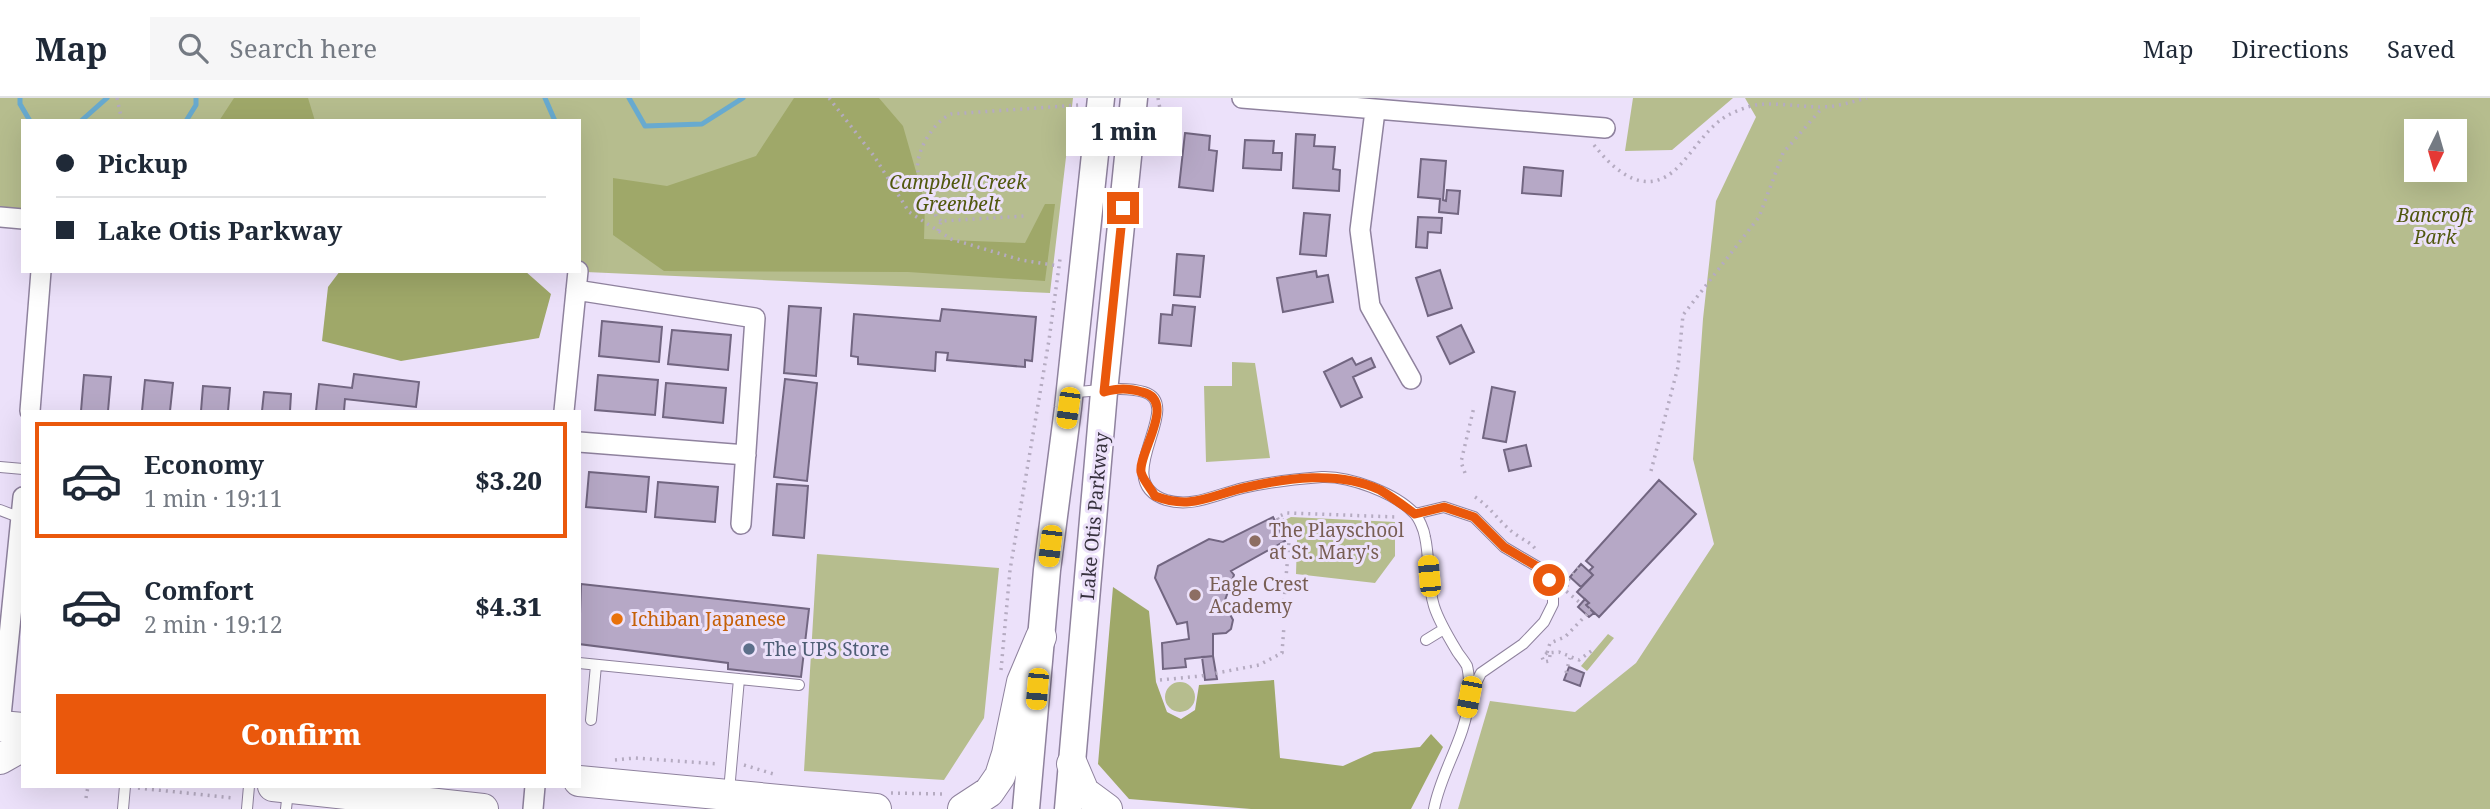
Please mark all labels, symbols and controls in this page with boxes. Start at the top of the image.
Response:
search box [150,17,640,80]
text: Map [35,26,108,71]
icon: search [174,29,212,67]
text: Search here [230,30,377,66]
text: Map [2143,32,2194,65]
text: Directions [2232,32,2349,65]
text: Saved [2387,32,2455,65]
callout: 1 min [1065,106,1181,155]
text: 1 min [1091,115,1157,147]
north arrow [2404,119,2468,182]
map controls [2404,119,2467,182]
text: Pickup [98,145,188,181]
park label: Campbell Creek Greenbelt [889,169,1028,217]
route end [1107,192,1139,224]
park label: Bancroft Park [2396,202,2474,250]
text: Lake Otis Parkway [98,212,342,248]
car [1055,386,1082,430]
street label: Lake Otis Parkway [1074,431,1114,601]
text: Economy [144,446,264,482]
icon: car [60,449,123,512]
text: $3.20 [475,462,542,498]
text: 1 min · 19:11 [144,482,282,514]
place label: The Playschool at St. Mary's [1269,517,1404,565]
car [1038,524,1063,568]
marker: The Playschool at St. Mary's [1247,533,1263,549]
car [1417,554,1442,598]
route start [1533,564,1565,596]
place label: Eagle Crest Academy [1209,571,1309,619]
text: Comfort [144,572,254,608]
icon: car [60,575,123,638]
marker: Eagle Crest Academy [1187,587,1203,603]
text: $4.31 [475,588,542,624]
place label: Ichiban Japanese [631,606,786,632]
text: 2 min · 19:12 [144,608,282,640]
marker: Ichiban Japanese [609,611,625,627]
place label: The UPS Store [763,636,889,662]
marker: The UPS Store [741,641,757,657]
car [1025,667,1050,711]
car [1455,674,1484,720]
button: Confirm [56,694,546,774]

